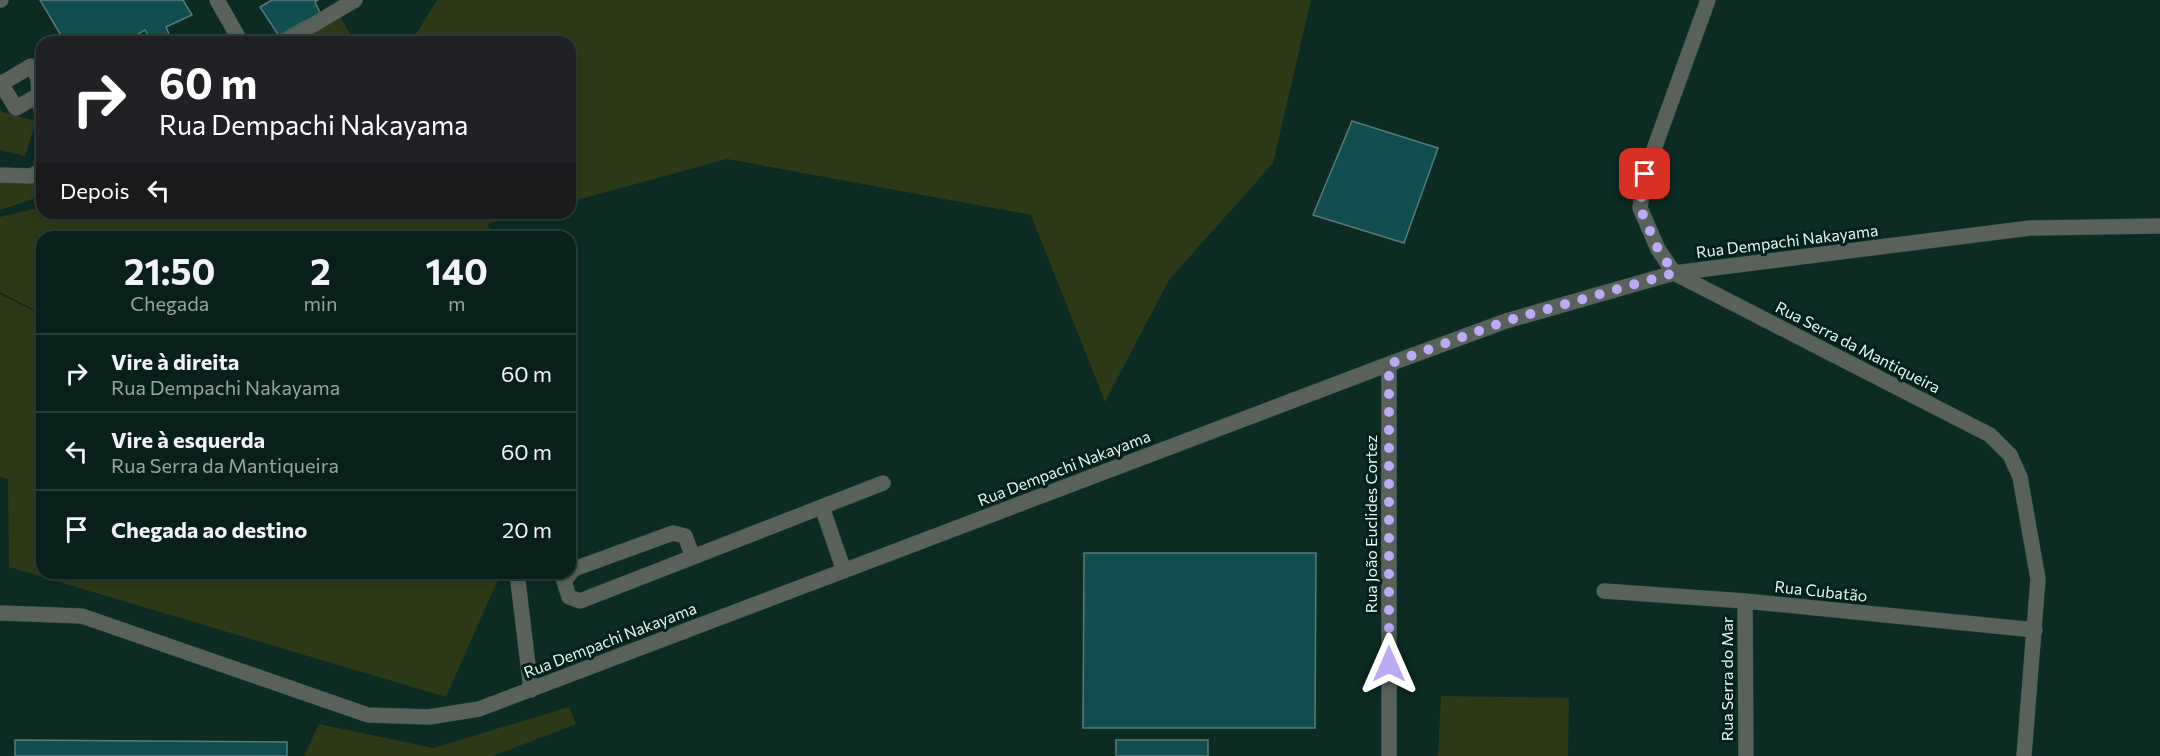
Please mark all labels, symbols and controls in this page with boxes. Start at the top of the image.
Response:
text: 60 m [159,56,258,108]
icon: right [60,60,138,138]
text: Rua Dempachi Nakayama [159,108,468,141]
pin [1619,148,1670,199]
icon: arrive [1628,157,1661,190]
icon: left [142,174,175,207]
text: Depois [60,177,130,204]
street label: Rua Dempachi Nakayama [1695,220,1879,261]
text: 21:50 [124,248,215,292]
text: 2 [310,248,331,292]
text: 140 [426,248,488,292]
text: Chegada [130,291,209,315]
text: min [303,291,337,315]
text: m [448,291,465,315]
street label: Rua Serra da Mantiqueira [1773,297,1944,396]
text: Vire à direita [111,348,239,375]
icon: right [60,357,93,390]
text: 60 m [501,360,552,387]
text: Rua Dempachi Nakayama [111,375,340,399]
text: Vire à esquerda [111,426,265,453]
street label: Rua Dempachi Nakayama [975,426,1153,509]
icon: left [60,435,93,468]
street label: Rua João Euclides Cortez [1361,435,1380,613]
text: 60 m [501,438,552,465]
text: Rua Serra da Mantiqueira [111,453,339,477]
icon: arrive [60,513,93,546]
text: Chegada ao destino [111,516,307,543]
text: 20 m [502,516,552,543]
street label: Rua Cubatão [1774,576,1868,605]
street label: Rua Dempachi Nakayama [521,598,699,681]
street label: Rua Serra do Mar [1717,616,1736,741]
position arrow [1357,632,1421,696]

